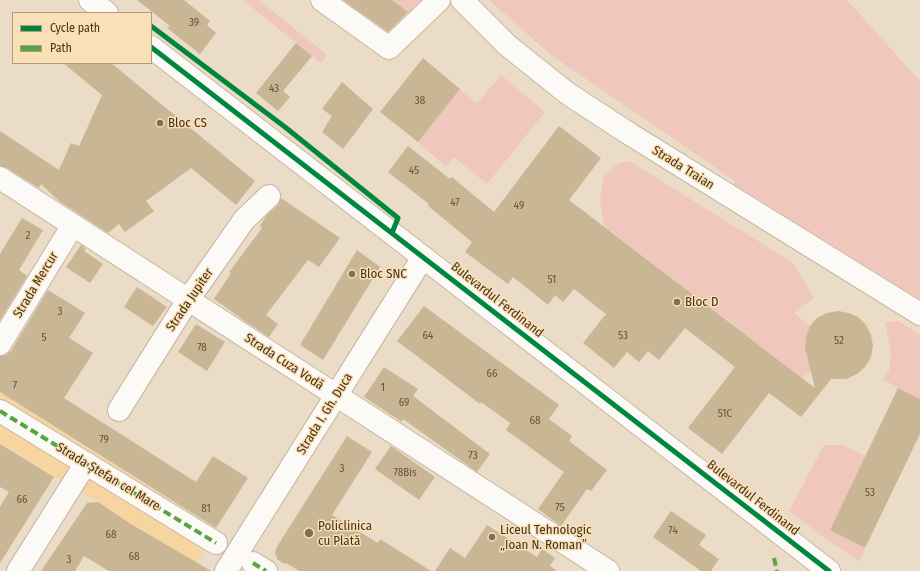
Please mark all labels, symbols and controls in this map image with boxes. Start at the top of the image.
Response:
legend [12,12,152,64]
house number: 39 [189,16,199,30]
text: Cycle path [50,21,100,35]
text: Path [50,41,72,55]
house number: 43 [269,82,279,96]
house number: 38 [415,94,425,108]
place label: Bloc CS [168,115,207,131]
marker: Bloc CS [155,118,165,128]
street label: Strada Traian [649,143,717,193]
house number: 45 [409,164,419,178]
house number: 47 [450,196,460,210]
house number: 49 [514,199,524,213]
house number: 2 [26,229,30,243]
street label: Strada Mercur [10,249,62,321]
street label: Bulevardul Ferdinand [448,259,546,341]
street label: Strada Jupiter [163,265,217,335]
place label: Bloc SNC [360,266,407,282]
marker: Bloc SNC [347,269,357,279]
house number: 51 [548,273,556,287]
place label: Bloc D [685,294,718,310]
marker: Bloc D [672,297,682,307]
house number: 3 [58,305,62,319]
house number: 64 [423,329,433,343]
house number: 53 [618,329,628,343]
house number: 5 [41,331,47,345]
street label: Strada Cuza Vodă [241,331,327,393]
house number: 52 [834,334,844,348]
house number: 78 [197,341,207,355]
house number: 66 [487,367,497,381]
street label: Strada I. Gh. Duca [294,370,356,458]
house number: 7 [13,379,17,393]
house number: 1 [381,381,385,395]
house number: 69 [399,396,409,410]
house number: 51C [718,407,732,421]
house number: 68 [530,414,540,428]
house number: 79 [99,433,109,447]
street label: Strada Ștefan cel Mare [53,440,163,514]
house number: 73 [468,449,478,463]
street label: Bulevardul Ferdinand [704,457,802,539]
house number: 3 [340,462,344,476]
house number: 78Bis [393,466,417,480]
house number: 53 [865,486,875,500]
house number: 66 [17,493,27,507]
house number: 75 [555,501,565,515]
house number: 81 [201,502,211,516]
place label: Policlinica cu Plată [318,518,372,549]
place label: Liceul Tehnologic „Ioan N. Roman” [500,522,591,553]
house number: 74 [668,524,678,538]
marker: Policlinica cu Plată [303,527,315,539]
house number: 68 [106,528,116,542]
marker: Liceul Tehnologic „Ioan N. Roman” [487,532,497,542]
house number: 68 [129,550,139,564]
house number: 3 [67,553,71,567]

